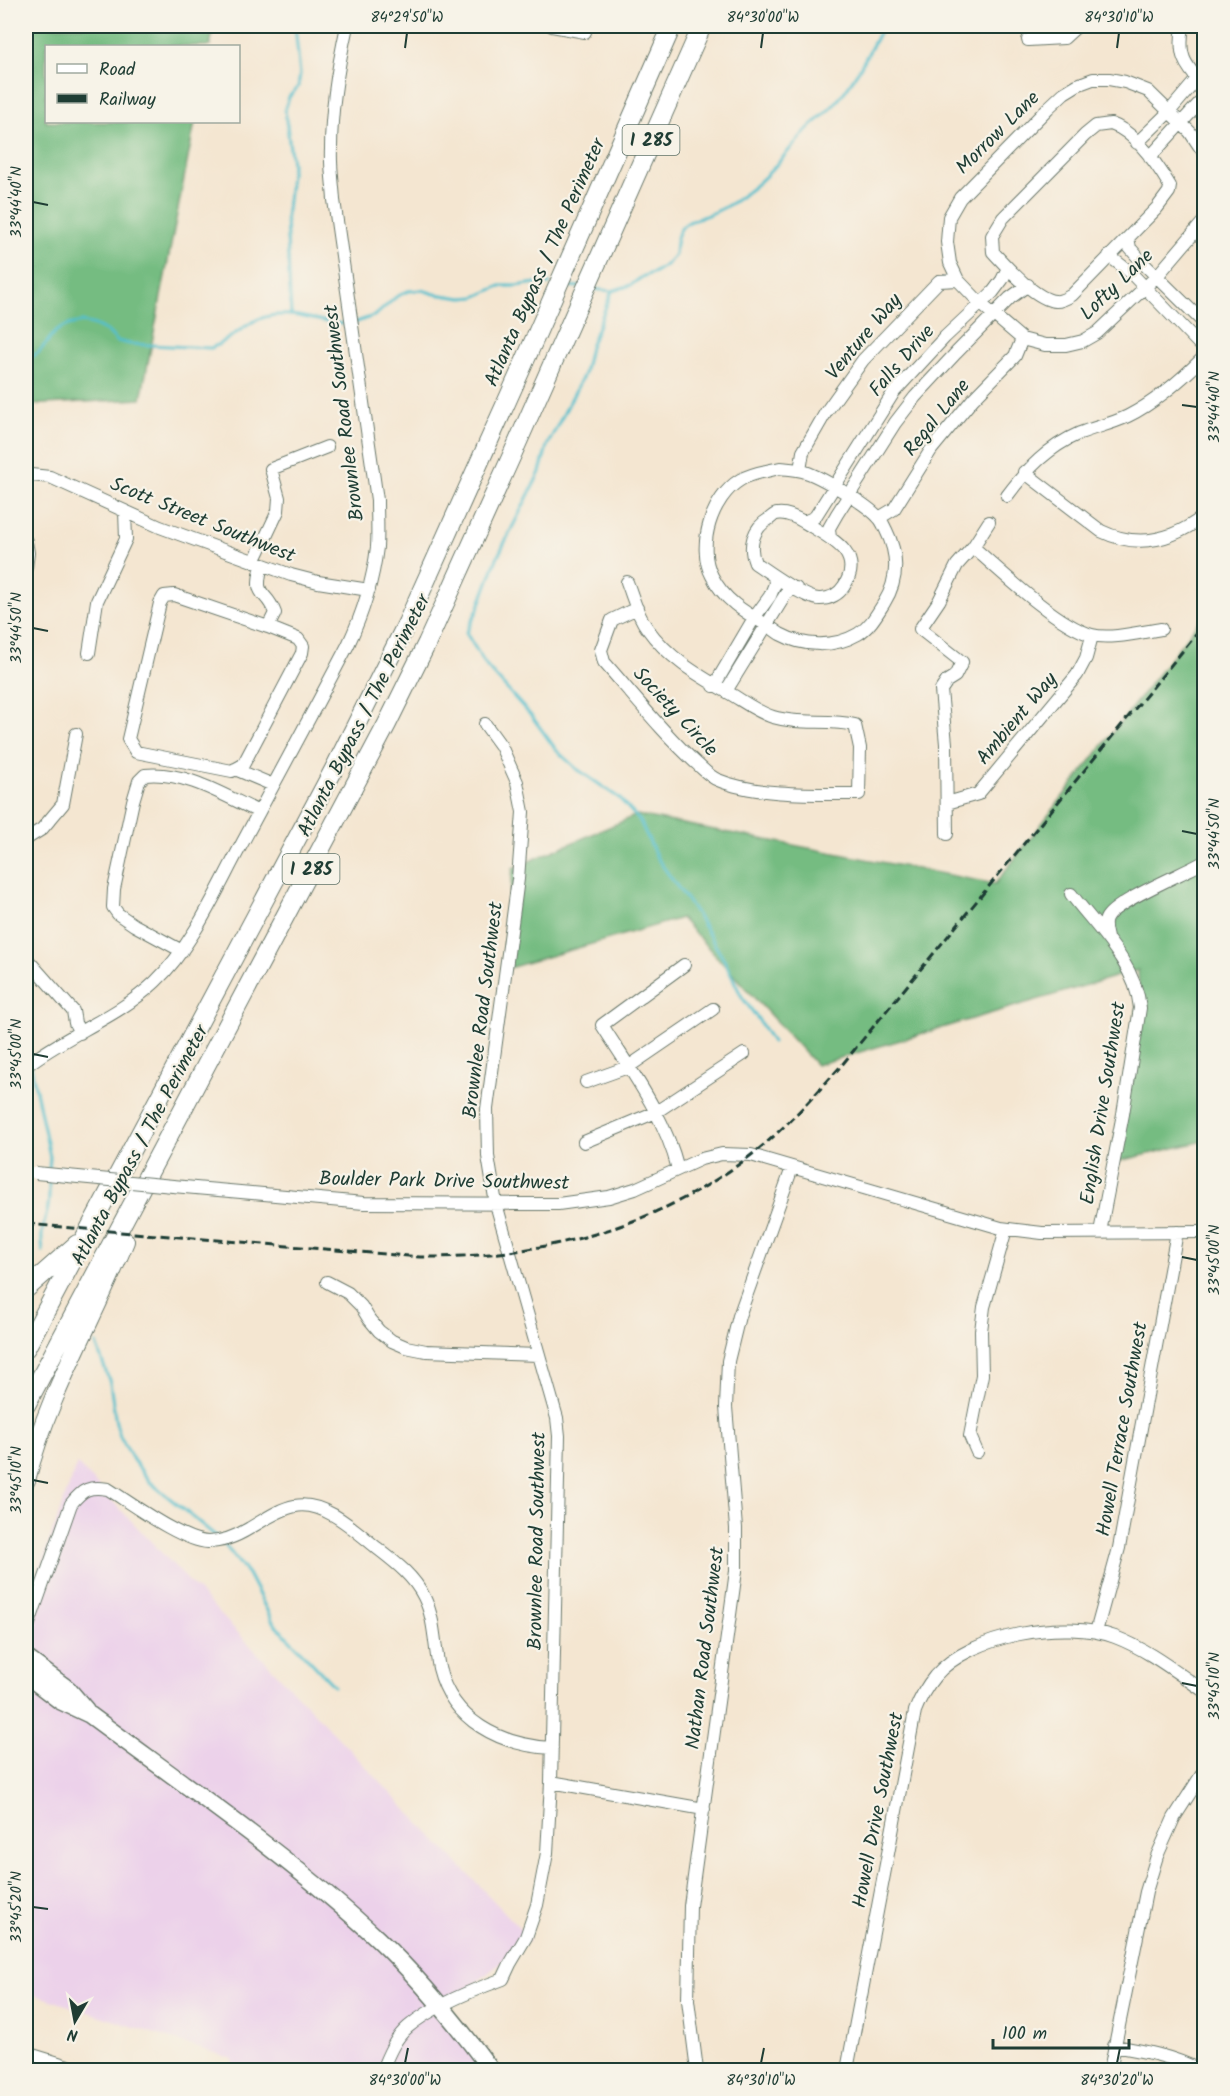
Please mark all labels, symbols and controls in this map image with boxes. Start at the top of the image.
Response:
text: 84°29'50"W [371,6,444,30]
text: 84°30'00"W [727,6,799,30]
text: 84°30'10"W [1084,6,1154,30]
legend [45,45,240,123]
text: Road [99,56,136,85]
street label: Morrow Lane [949,84,1048,183]
text: Railway [99,86,156,115]
road number: I 285 [622,125,680,155]
street label: Atlanta Bypass / The Perimeter [476,132,616,392]
text: 33°44'40"N [5,166,29,238]
street label: Lofty Lane [1073,242,1162,329]
street label: Venture Way [818,286,911,388]
street label: Brownlee Road Southwest [316,302,374,523]
street label: Falls Drive [862,318,943,405]
text: 33°44'40"N [1203,371,1227,443]
street label: Regal Lane [896,372,979,464]
street label: Scott Street Southwest [105,469,300,573]
street label: Atlanta Bypass / The Perimeter [289,588,441,843]
text: 33°44'50"N [5,592,29,664]
street label: Society Circle [624,660,725,765]
street label: Ambient Way [969,665,1067,773]
text: 33°44'50"N [1203,798,1227,870]
road number: I 285 [282,854,340,884]
street label: Brownlee Road Southwest [455,900,513,1120]
street label: English Drive Southwest [1072,999,1136,1207]
street label: Atlanta Bypass / The Perimeter [63,1018,219,1272]
text: 33°45'00"N [5,1019,29,1089]
street label: Boulder Park Drive Southwest [318,1164,570,1200]
text: 33°45'00"N [1203,1225,1227,1295]
street label: Howell Terrace Southwest [1088,1319,1158,1539]
street label: Brownlee Road Southwest [520,1431,556,1650]
text: 33°45'10"N [5,1446,29,1514]
street label: Nathan Road Southwest [678,1545,734,1751]
text: 33°45'10"N [1203,1652,1227,1720]
street label: Howell Drive Southwest [844,1709,914,1911]
text: 33°45'20"N [5,1871,29,1943]
north arrow [45,1991,105,2051]
scale bar [993,2012,1130,2050]
text: 100 m [1002,2020,1047,2049]
text: N [66,2021,80,2047]
text: 84°30'00"W [369,2069,441,2093]
text: 84°30'10"W [726,2069,796,2093]
text: 84°30'20"W [1080,2069,1154,2093]

